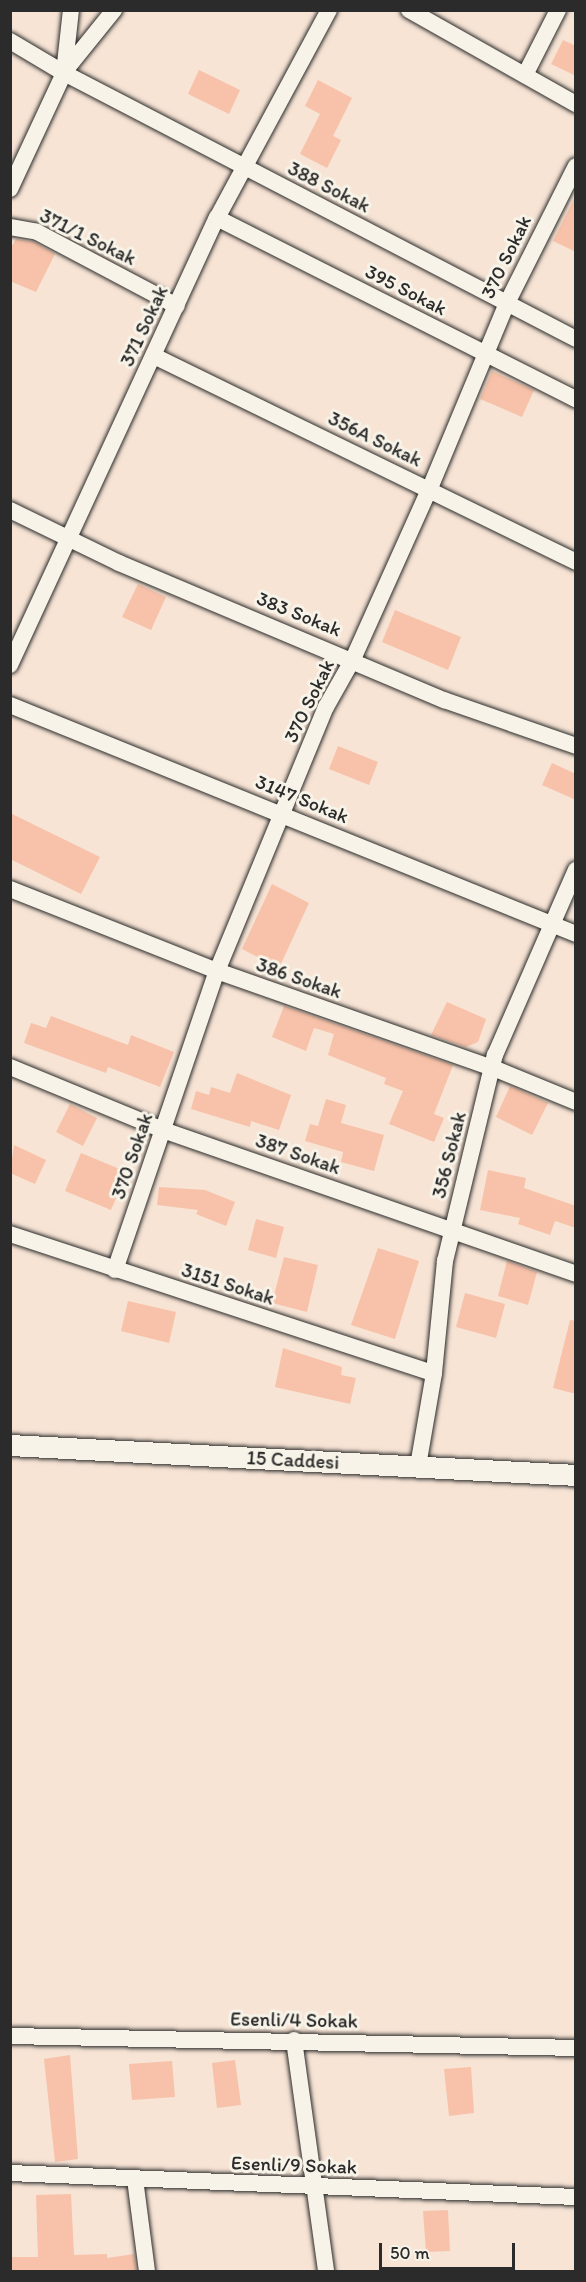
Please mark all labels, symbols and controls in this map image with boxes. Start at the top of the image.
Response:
street label: 388 Sokak [284,156,374,218]
street label: 371/1 Sokak [36,203,140,271]
street label: 370 Sokak [476,212,536,302]
street label: 395 Sokak [361,259,451,321]
street label: 371 Sokak [115,282,173,370]
street label: 356A Sokak [324,406,426,472]
street label: 383 Sokak [253,586,345,642]
street label: 370 Sokak [279,656,339,746]
street label: 3147 Sokak [252,769,352,829]
street label: 386 Sokak [253,952,345,1004]
street label: 356 Sokak [427,1109,471,1201]
street label: 370 Sokak [106,1110,158,1202]
street label: 387 Sokak [252,1128,344,1180]
street label: 3151 Sokak [178,1258,278,1310]
street label: 15 Caddesi [246,1446,340,1474]
street label: Esenli/4 Sokak [230,2007,358,2033]
street label: Esenli/9 Sokak [231,2151,357,2179]
scale bar [382,2231,518,2269]
text: 50 m [390,2242,430,2264]

